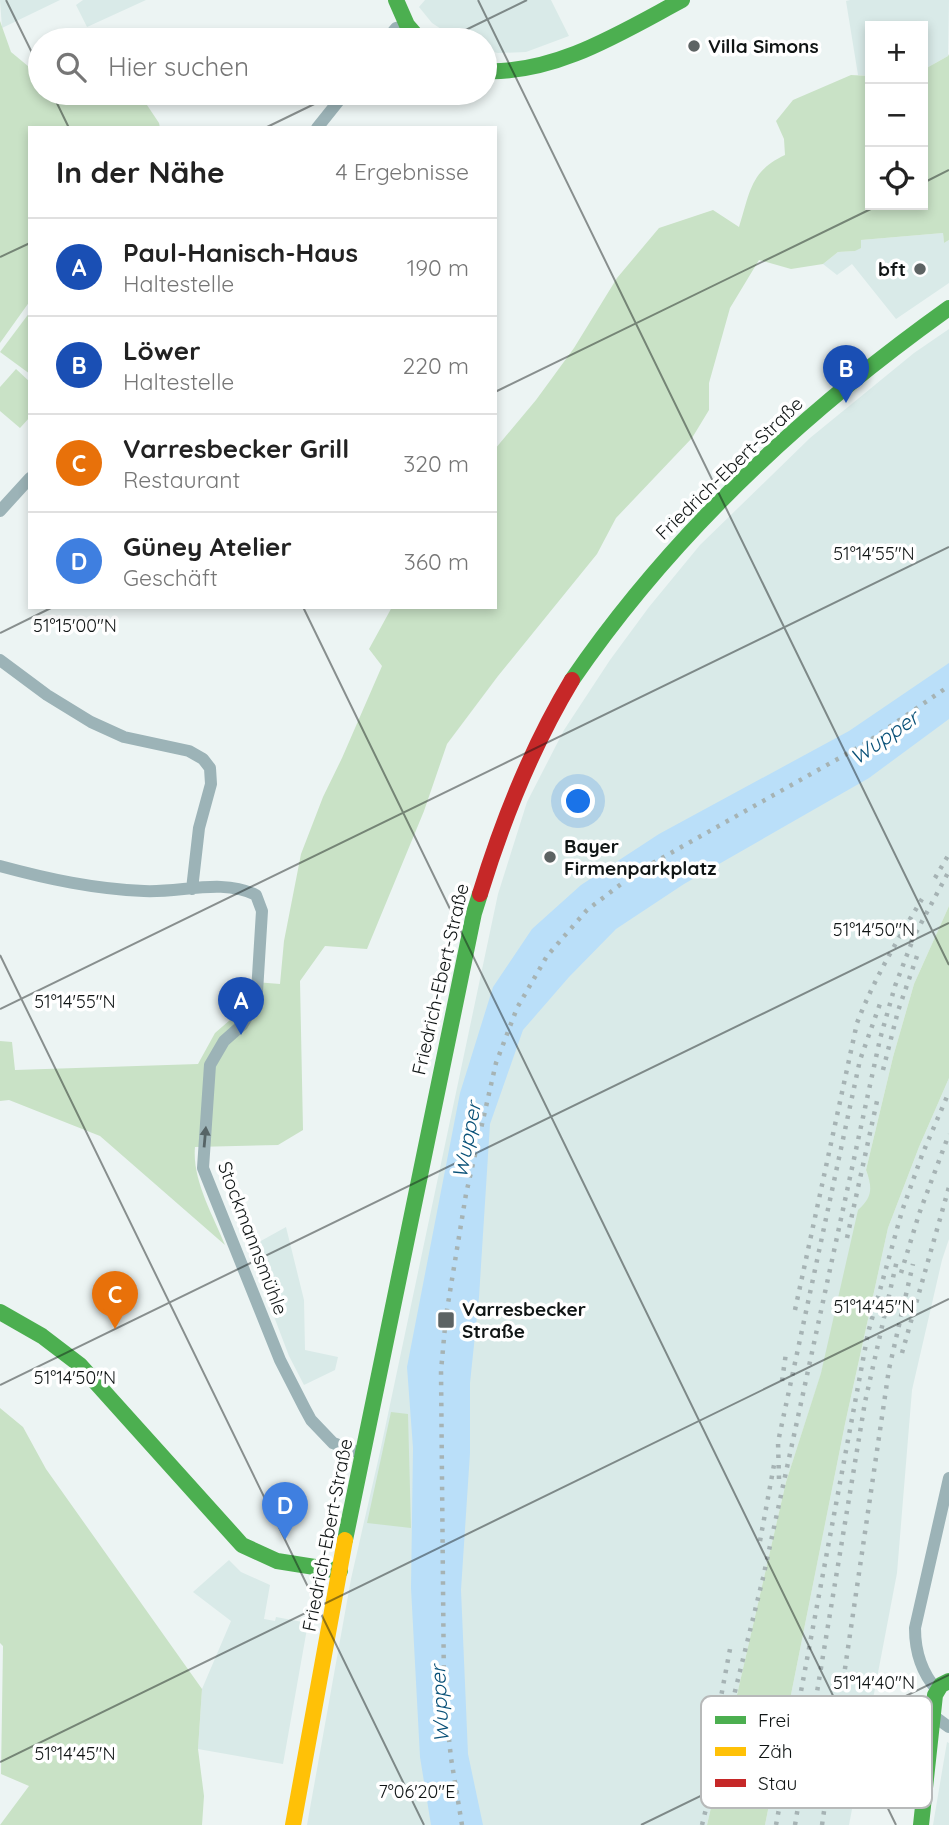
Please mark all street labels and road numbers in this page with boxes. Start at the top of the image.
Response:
street label: Friedrich-Ebert-Straße [650,391,808,545]
street label: Friedrich-Ebert-Straße [406,881,474,1077]
street label: Stockmannsmühle [213,1158,293,1318]
street label: Friedrich-Ebert-Straße [297,1437,357,1633]

